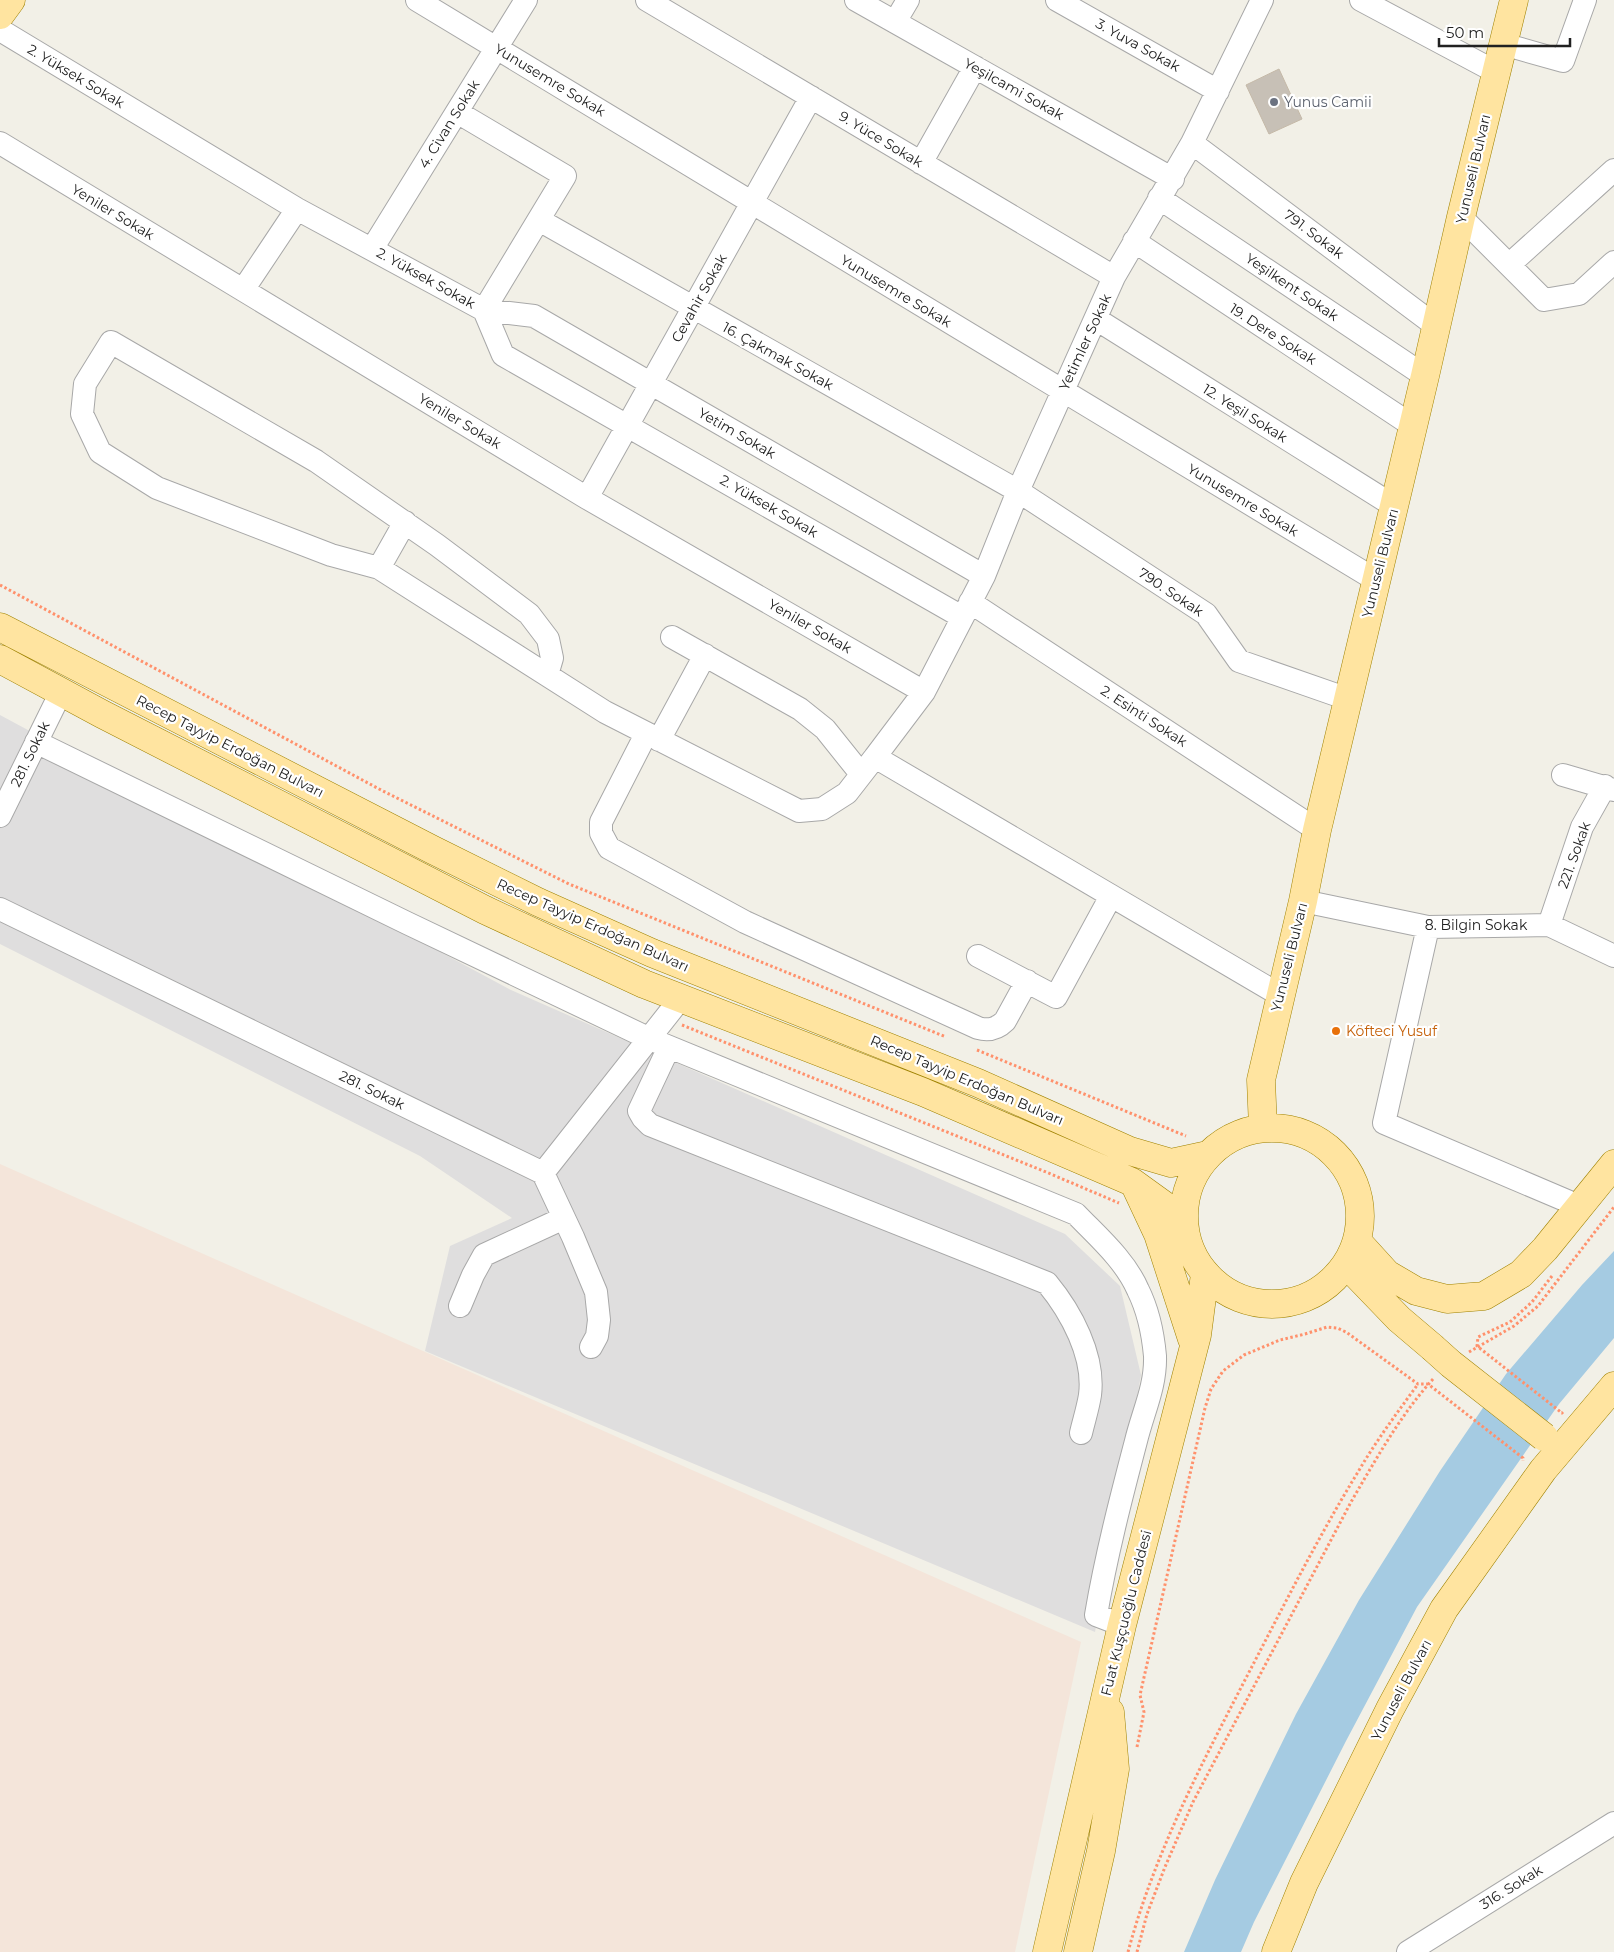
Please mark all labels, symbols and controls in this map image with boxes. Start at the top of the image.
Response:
street label: 3. Yuva Sokak [1093,14,1184,76]
scale bar [1439,15,1570,47]
text: 50 m [1446,23,1484,42]
street label: 2. Yüksek Sokak [24,40,128,112]
street label: Yunusemre Sokak [491,40,609,121]
street label: Yeşilcami Sokak [961,54,1068,124]
street label: 4. Civan Sokak [415,76,484,172]
place label: Yunus Camii [1284,93,1372,111]
marker: Yunus Camii [1268,96,1280,108]
street label: 9. Yüce Sokak [836,107,927,171]
street label: Yunuseli Bulvarı [1452,113,1494,225]
street label: Yeniler Sokak [68,180,158,244]
street label: 791. Sokak [1280,206,1348,263]
street label: 2. Yüksek Sokak [373,243,479,313]
street label: Yeşilkent Sokak [1242,249,1343,325]
street label: Cevahir Sokak [667,250,731,345]
street label: Yunusemre Sokak [837,251,955,332]
street label: Yetimler Sokak [1055,290,1116,393]
street label: 19. Dere Sokak [1226,299,1320,369]
street label: 16. Çakmak Sokak [719,318,837,394]
street label: 12. Yeşil Sokak [1199,380,1291,447]
street label: Yeniler Sokak [415,389,505,453]
street label: Yetim Sokak [695,404,780,463]
street label: Yunusemre Sokak [1184,460,1302,541]
street label: 2. Yüksek Sokak [717,471,822,542]
street label: Yunuseli Bulvarı [1358,507,1402,619]
street label: 790. Sokak [1135,564,1208,621]
street label: Yeniler Sokak [765,595,856,657]
street label: 2. Esinti Sokak [1097,681,1191,751]
street label: Recep Tayyip Erdoğan Bulvarı [133,691,327,801]
street label: 281. Sokak [6,718,54,790]
street label: 221. Sokak [1554,819,1595,891]
street label: Recep Tayyip Erdoğan Bulvarı [494,874,692,976]
street label: Yunuseli Bulvarı [1267,901,1311,1013]
street label: 8. Bilgin Sokak [1425,916,1528,934]
place label: Köfteci Yusuf [1346,1022,1438,1040]
marker: Köfteci Yusuf [1330,1025,1342,1037]
street label: Recep Tayyip Erdoğan Bulvarı [868,1031,1066,1129]
street label: 281. Sokak [336,1066,408,1114]
street label: Fuat Kuşçuoğlu Caddesi [1097,1528,1155,1698]
street label: Yunuseli Bulvarı [1367,1636,1435,1744]
street label: 316. Sokak [1476,1860,1546,1913]

